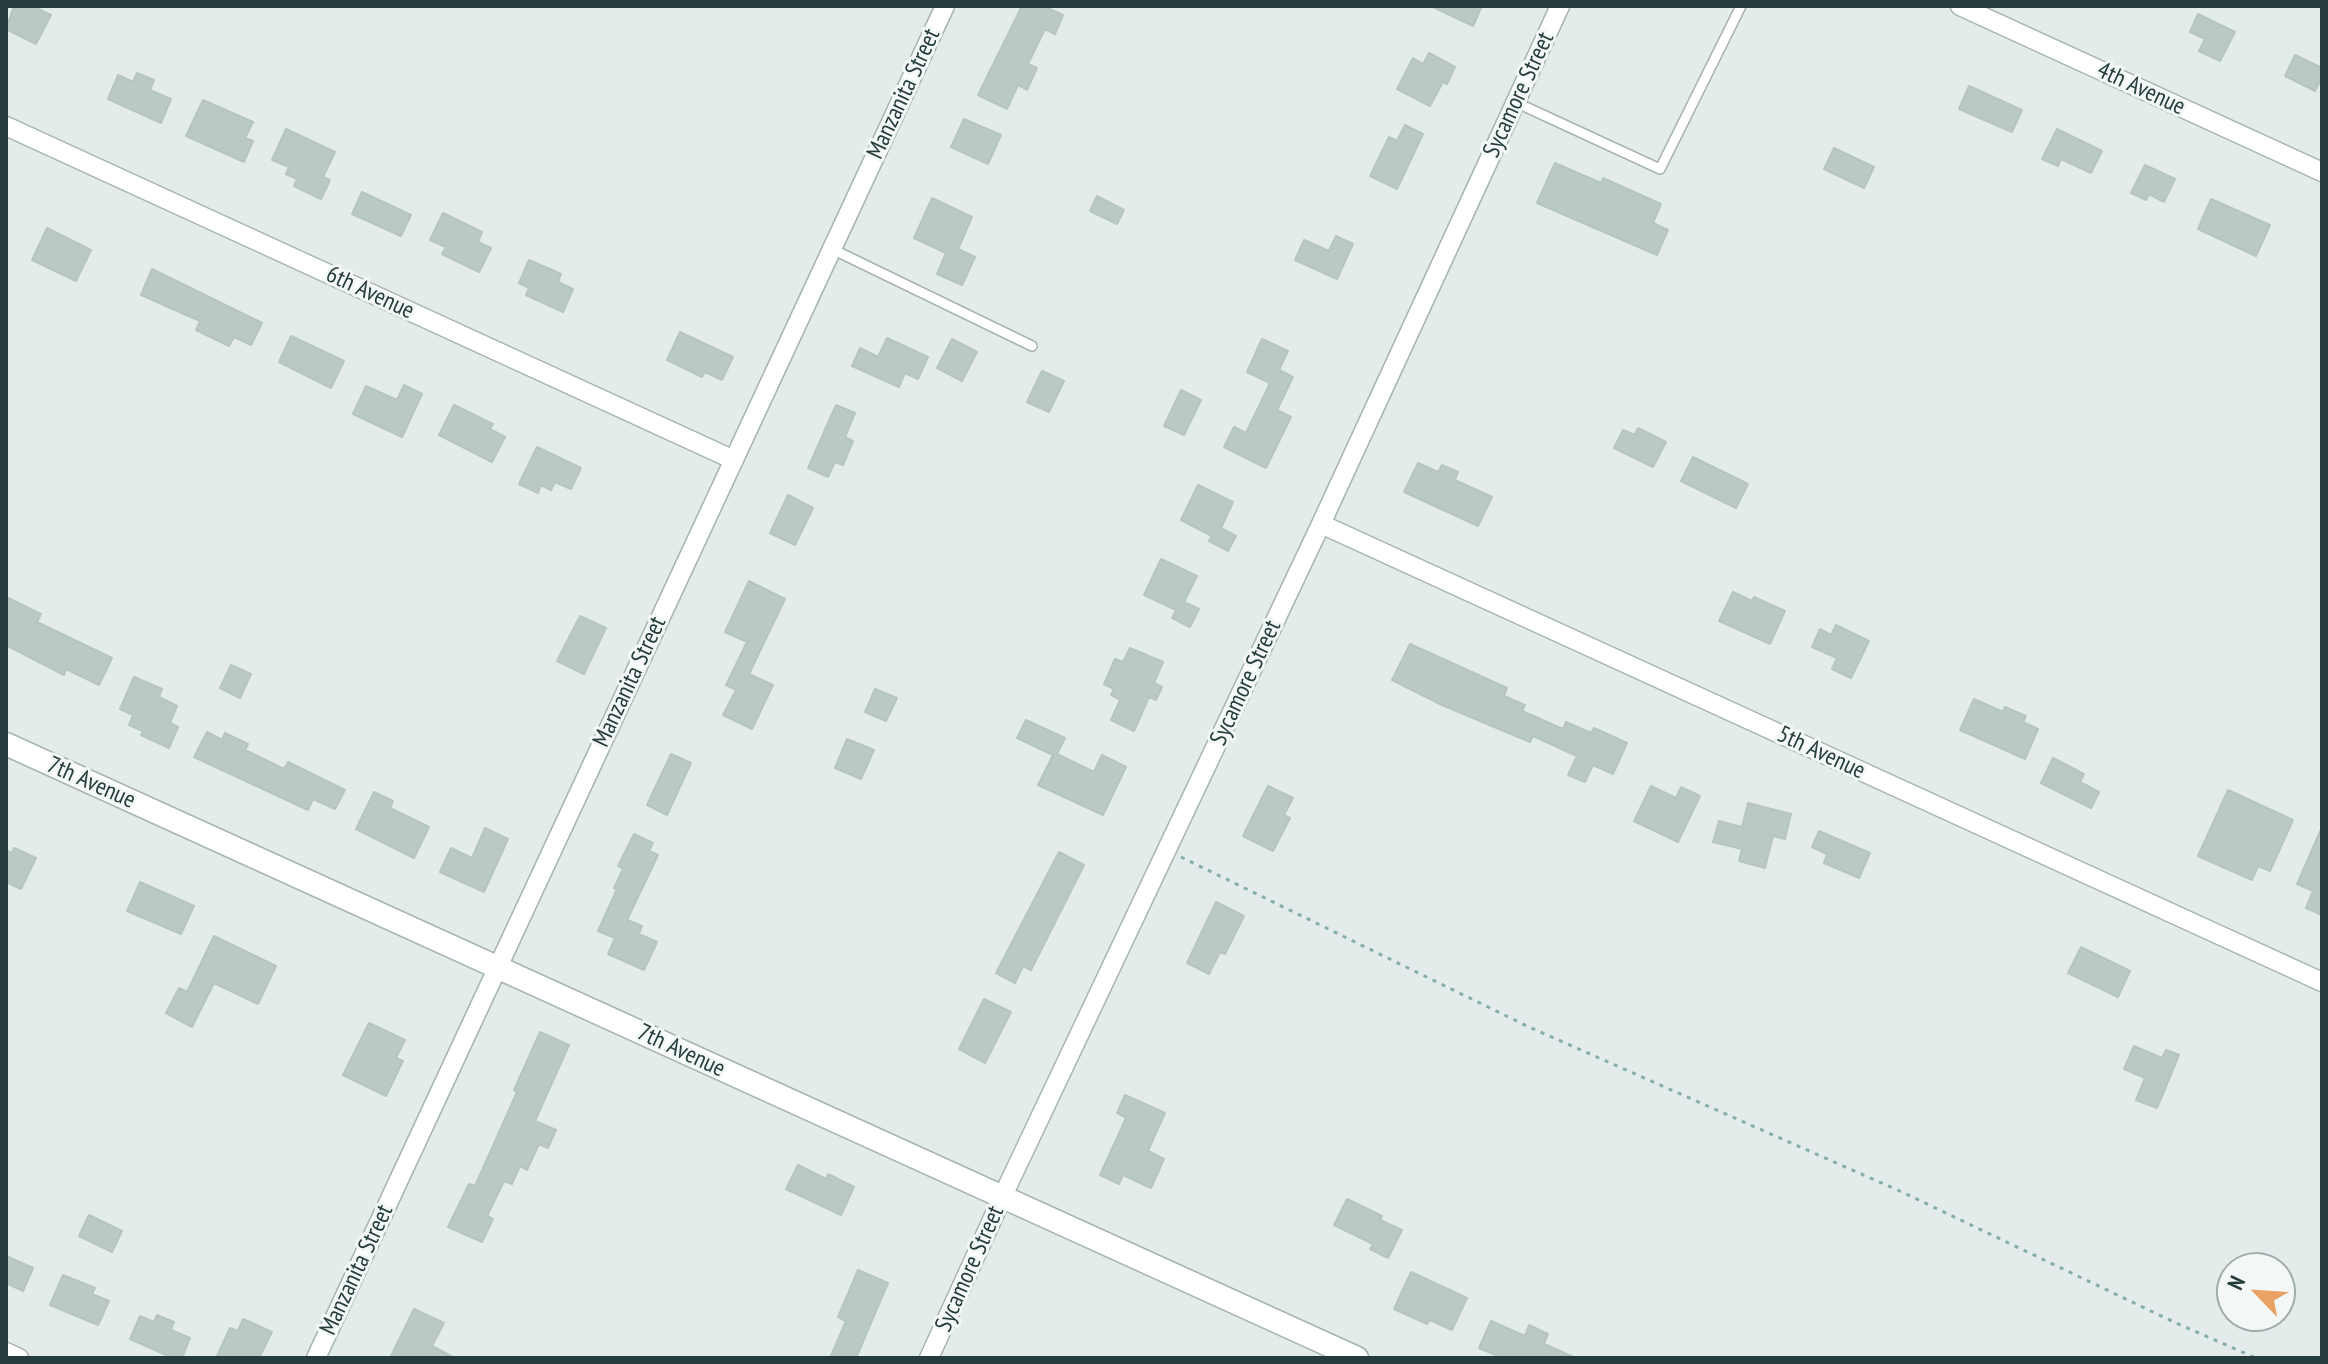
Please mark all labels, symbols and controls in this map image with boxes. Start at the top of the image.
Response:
street label: Manzanita Street [861,24,947,164]
street label: Sycamore Street [1477,28,1561,162]
street label: 4th Avenue [2092,56,2190,122]
street label: 6th Avenue [321,260,419,326]
street label: Manzanita Street [587,612,673,752]
street label: Sycamore Street [1204,616,1288,750]
street label: 5th Avenue [1772,720,1870,786]
street label: 7th Avenue [42,751,140,815]
street label: 7th Avenue [633,1018,729,1084]
street label: Manzanita Street [314,1200,400,1340]
street label: Sycamore Street [929,1202,1011,1336]
north arrow [2216,1252,2296,1332]
text: N [2221,1271,2251,1294]

